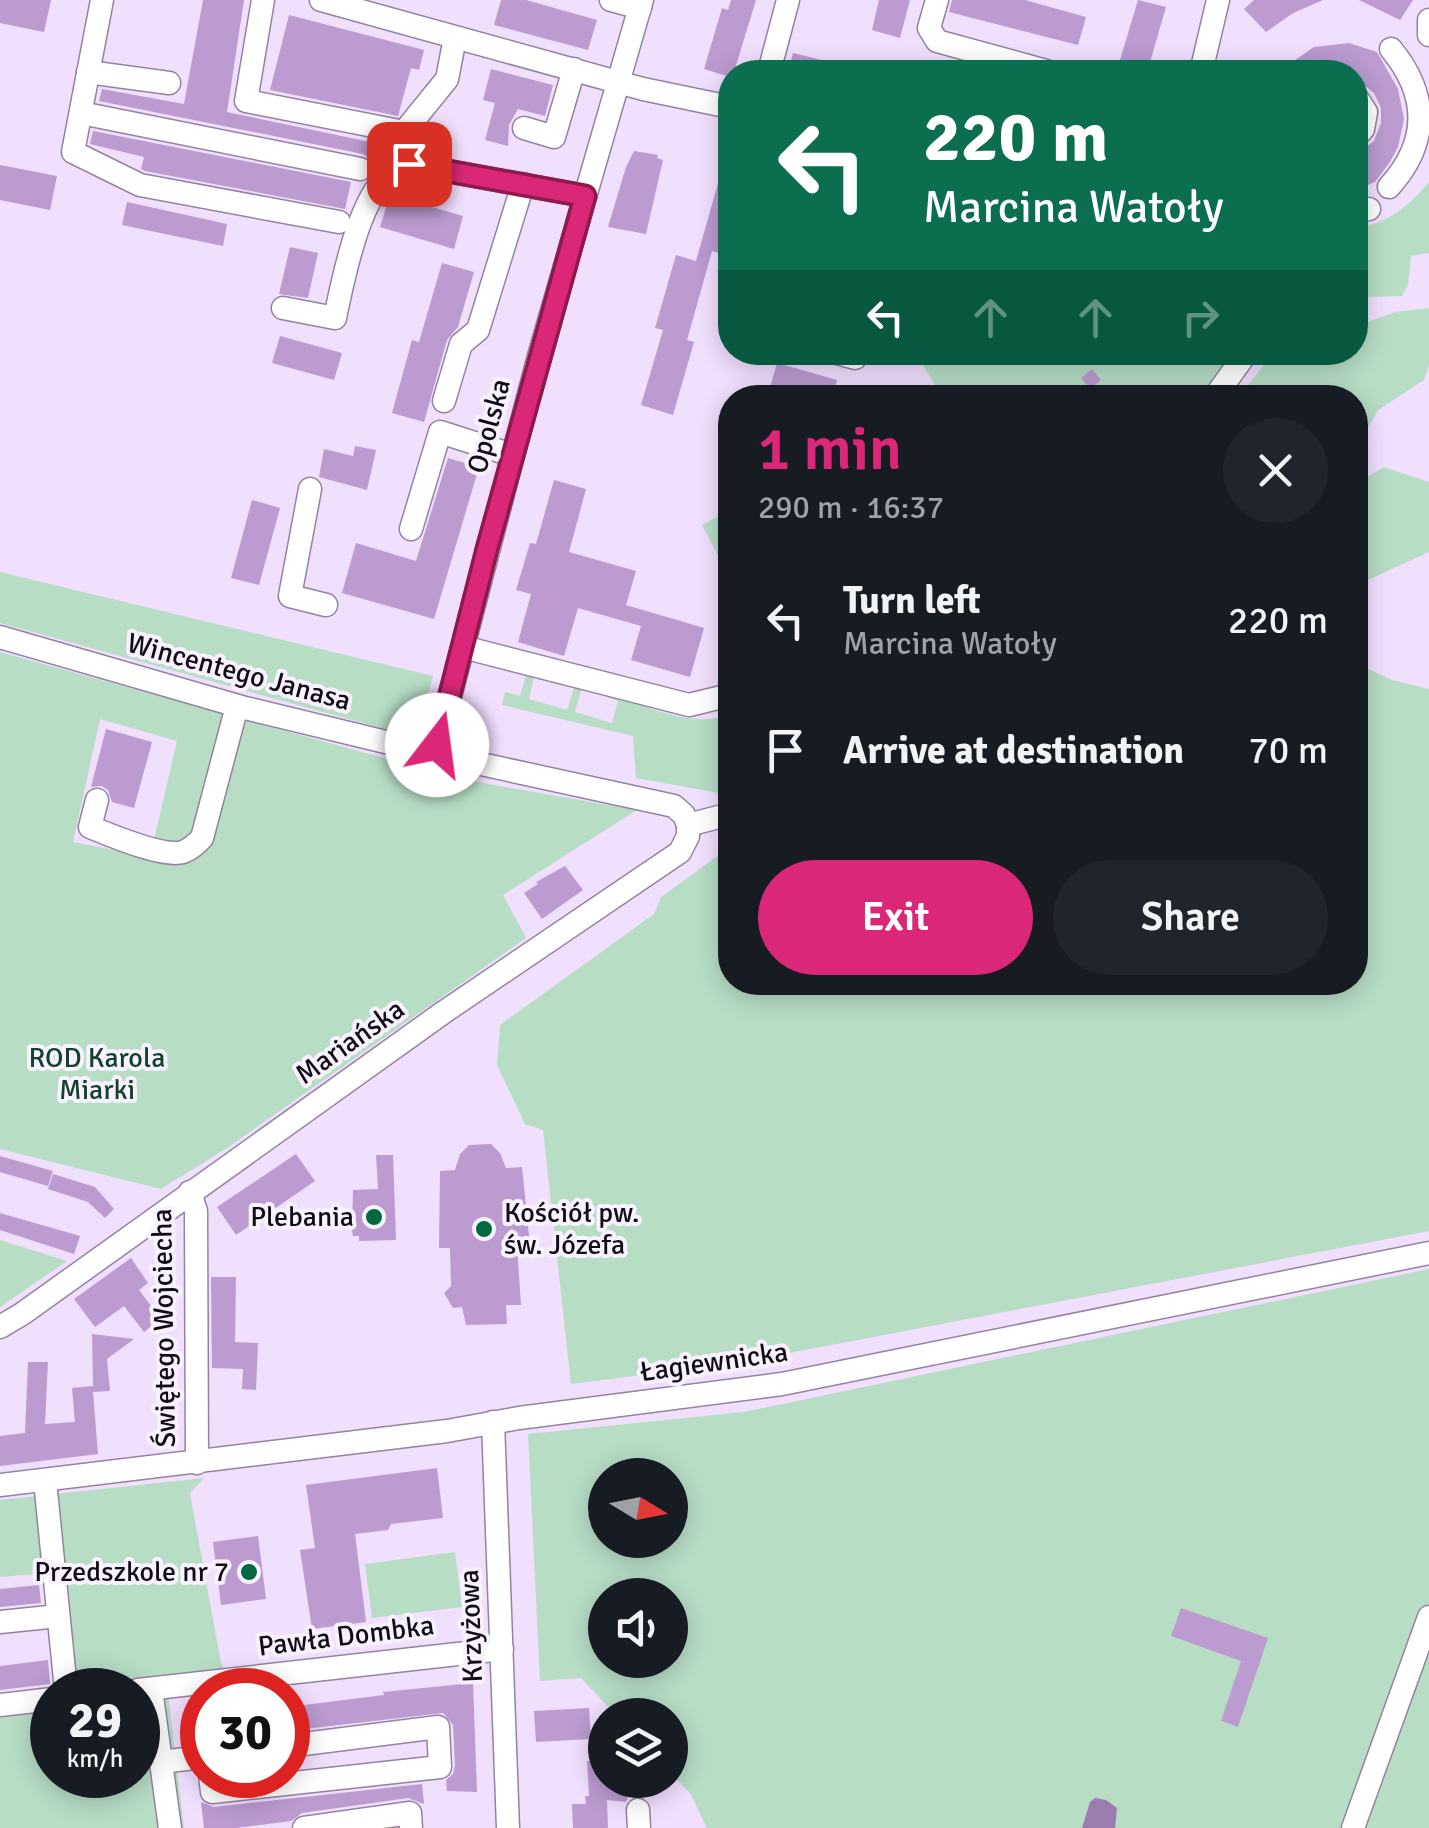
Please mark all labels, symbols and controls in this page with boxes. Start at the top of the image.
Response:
text: 220 m [923,94,1108,180]
icon: left [758,100,888,230]
pin [367,122,452,207]
icon: arrive [382,137,437,192]
text: Marcina Watoły [923,180,1223,235]
icon: left [858,290,913,345]
icon: ahead [963,290,1018,345]
icon: ahead [1068,290,1123,345]
icon: right [1173,290,1228,345]
street label: Opolska [460,375,518,477]
text: 1 min [758,413,902,487]
button: close [1223,418,1328,523]
text: 290 m · 16:37 [758,488,944,527]
text: Turn left [843,577,981,624]
icon: left [758,593,813,648]
text: 220 m [1228,597,1328,644]
text: Marcina Watoły [843,624,1057,663]
street label: Wincentego Janasa [124,626,354,718]
position arrow [385,693,489,797]
icon: arrive [758,723,813,778]
text: Arrive at destination [843,727,1184,774]
text: 70 m [1248,727,1328,774]
button: Exit [758,860,1033,975]
button: Share [1053,860,1328,975]
street label: Mariańska [289,992,411,1092]
park label: ROD Karola Miarki [29,1041,165,1107]
place label: Kościół pw. św. Józefa [504,1196,639,1262]
place label: Plebania [250,1200,354,1234]
marker: Plebania [363,1206,385,1228]
street label: Świętego Wojciecha [145,1208,183,1448]
marker: Kościół pw. św. Józefa [473,1218,495,1240]
street label: Łagiewnicka [638,1335,790,1389]
north arrow [588,1458,688,1558]
map controls [588,1458,688,1798]
place label: Przedszkole nr 7 [34,1555,229,1589]
marker: Przedszkole nr 7 [238,1561,260,1583]
street label: Krzyżowa [452,1569,490,1683]
button: sound [588,1578,688,1678]
street label: Pawła Dombka [256,1608,436,1664]
speed limit sign: 30 [180,1668,310,1798]
text: 29 [68,1690,122,1752]
button: layers [588,1698,688,1798]
text: km/h [67,1743,123,1774]

